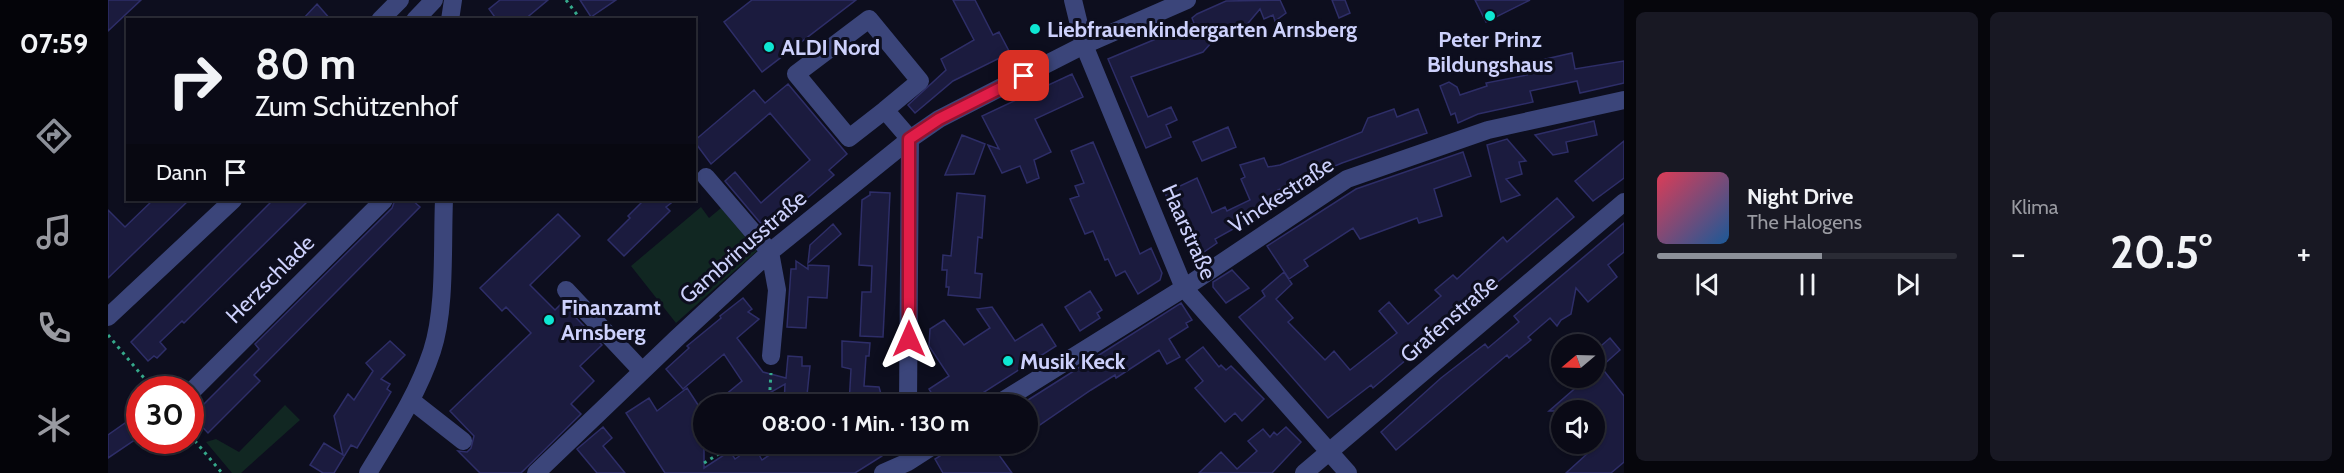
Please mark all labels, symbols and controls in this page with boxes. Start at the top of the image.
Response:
marker: Peter Prinz Bildungshaus [1483,9,1497,23]
place label: Liebfrauenkindergarten Arnsberg [1047,16,1357,43]
marker: Liebfrauenkindergarten Arnsberg [1028,22,1042,36]
place label: Peter Prinz Bildungshaus [1427,26,1553,78]
text: 07:59 [20,27,88,60]
place label: ALDI Nord [781,34,880,61]
text: 80 m [255,38,356,90]
marker: ALDI Nord [762,40,776,54]
icon: right [156,42,234,120]
pin [998,50,1049,101]
icon: arrive [1007,59,1040,92]
text: Zum Schützenhof [255,90,458,123]
icon: directions [33,115,75,157]
street label: Vinckestraße [1223,151,1339,239]
icon: arrive [219,156,252,189]
text: Dann [156,159,207,186]
street label: Haarstraße [1156,180,1222,284]
text: Night Drive [1747,183,1853,210]
street label: Gambrinusstraße [674,185,812,309]
text: Klima [2011,195,2058,219]
text: The Halogens [1747,210,1862,234]
icon: music [33,211,75,253]
text: 20.5° [2110,225,2212,279]
street label: Herzschlade [220,229,320,329]
text: − [2011,233,2026,273]
text: + [2296,233,2311,273]
icon: previous [1691,268,1724,301]
icon: pause [1791,268,1824,301]
icon: next [1891,268,1924,301]
street label: Grafenstraße [1395,269,1503,369]
place label: Finanzamt Arnsberg [561,294,661,346]
icon: phone [33,307,75,349]
position arrow [877,307,941,371]
marker: Finanzamt Arnsberg [542,313,556,327]
north arrow [1551,334,1605,388]
map controls [1551,334,1605,454]
place label: Musik Keck [1020,348,1126,375]
marker: Musik Keck [1001,354,1015,368]
speed limit sign: 30 [126,376,204,454]
button: sound [1551,400,1605,454]
icon: climate [33,404,75,446]
text: 08:00 · 1 Min. · 130 m [762,410,969,437]

